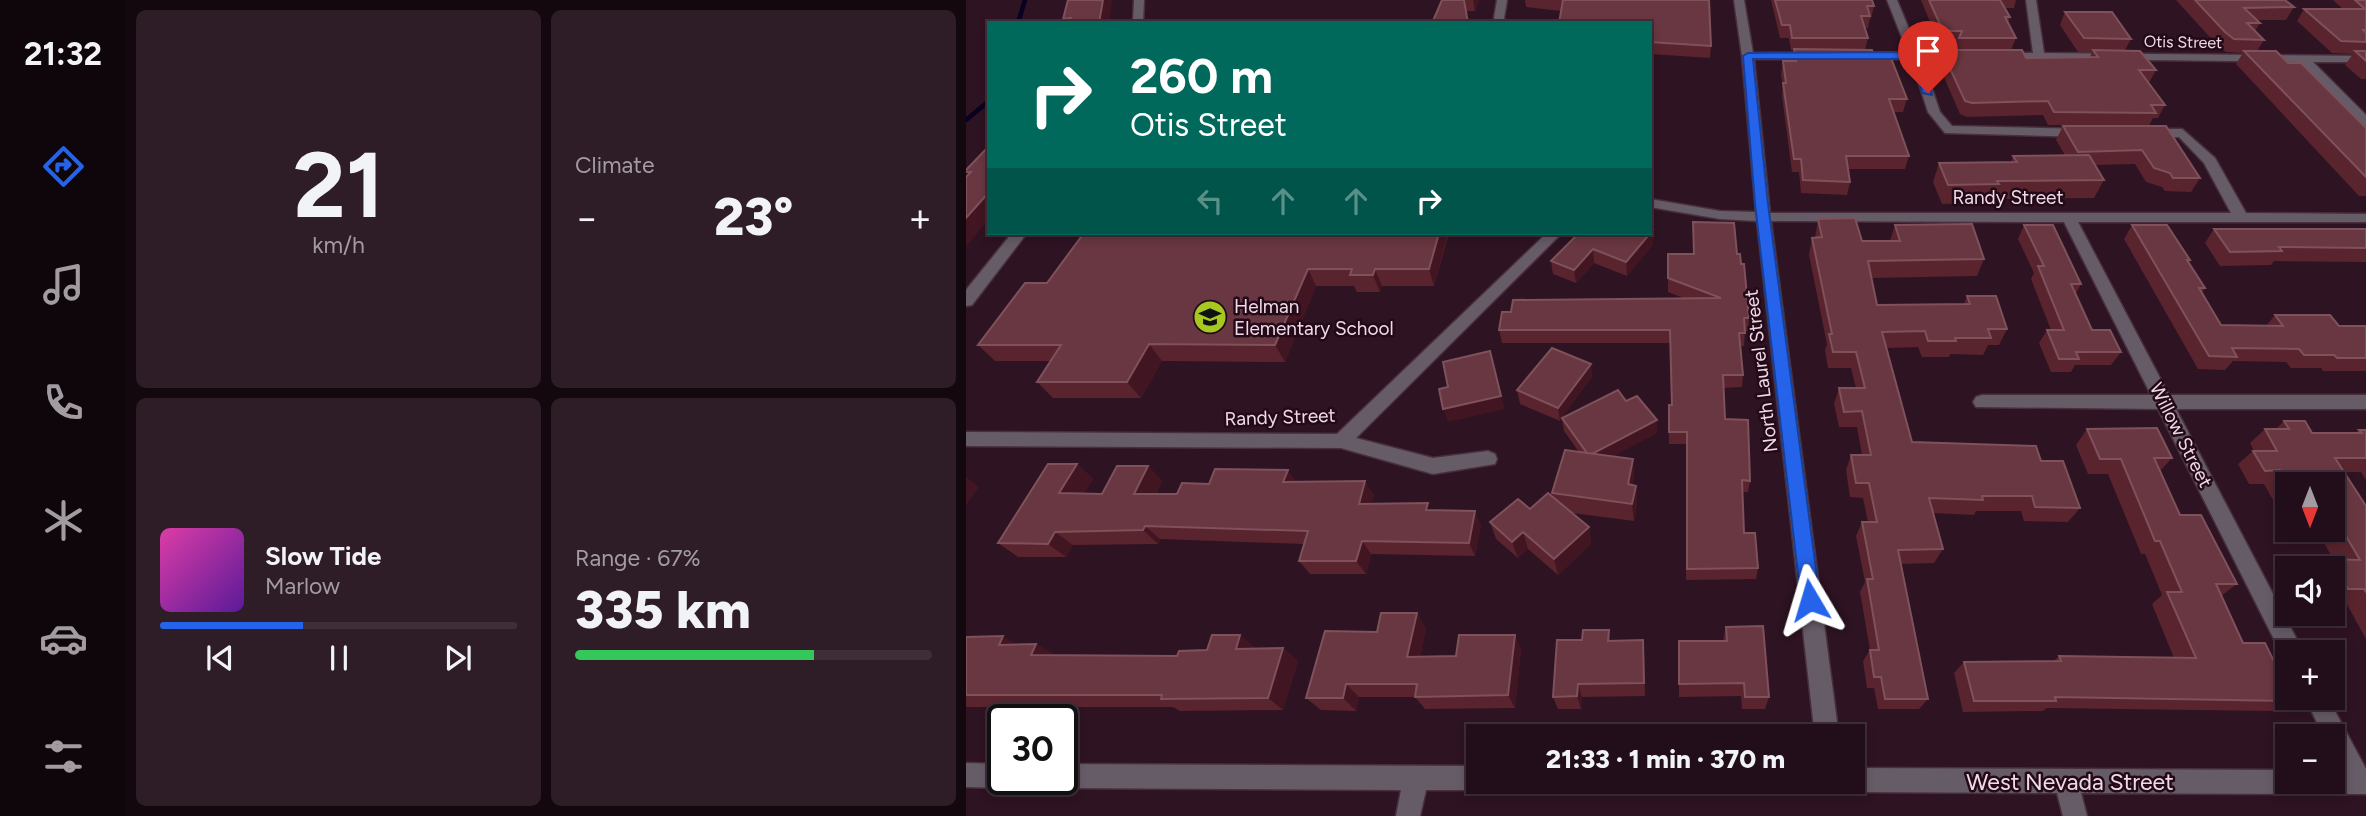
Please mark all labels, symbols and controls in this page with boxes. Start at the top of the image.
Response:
pin [1898,21,1958,93]
icon: arrive [1909,32,1947,70]
street label: Otis Street [2144,32,2222,52]
text: 21:32 [24,35,102,73]
text: 260 m [1130,46,1273,105]
icon: right [1015,49,1106,140]
text: Otis Street [1130,106,1287,144]
text: 21 [293,131,384,240]
icon: directions [39,142,88,191]
text: Climate [575,151,654,179]
icon: left [1191,182,1229,220]
icon: ahead [1264,182,1302,220]
icon: ahead [1337,182,1375,220]
icon: right [1410,182,1448,220]
text: 23° [714,186,793,248]
street label: Randy Street [1952,186,2064,209]
text: − [575,195,599,241]
text: + [908,195,932,241]
text: km/h [312,231,365,259]
icon: music [39,260,88,309]
street label: North Laurel Street [1740,288,1782,454]
place label: Helman Elementary School [1234,295,1394,340]
school or university icon: Helman Elementary School [1191,298,1229,336]
icon: phone [39,378,88,427]
street label: Willow Street [2145,379,2217,491]
street label: Randy Street [1224,404,1336,430]
north arrow [2275,472,2345,542]
map controls [2275,472,2345,794]
icon: climate [39,496,88,545]
text: Slow Tide [265,540,381,572]
text: Range · 67% [575,544,701,572]
button: sound [2275,556,2345,626]
position arrow [1773,563,1847,637]
text: Marlow [265,572,340,600]
text: 335 km [575,579,751,641]
icon: car [39,614,88,663]
icon: previous [201,639,239,677]
icon: pause [320,639,358,677]
icon: next [439,639,477,677]
button: + [2275,640,2345,710]
speed limit sign: 30 [987,704,1078,795]
button: − [2275,724,2345,794]
icon: filters [39,732,88,781]
text: 21:33 · 1 min · 370 m [1546,743,1785,775]
street label: West Nevada Street [1966,768,2174,796]

